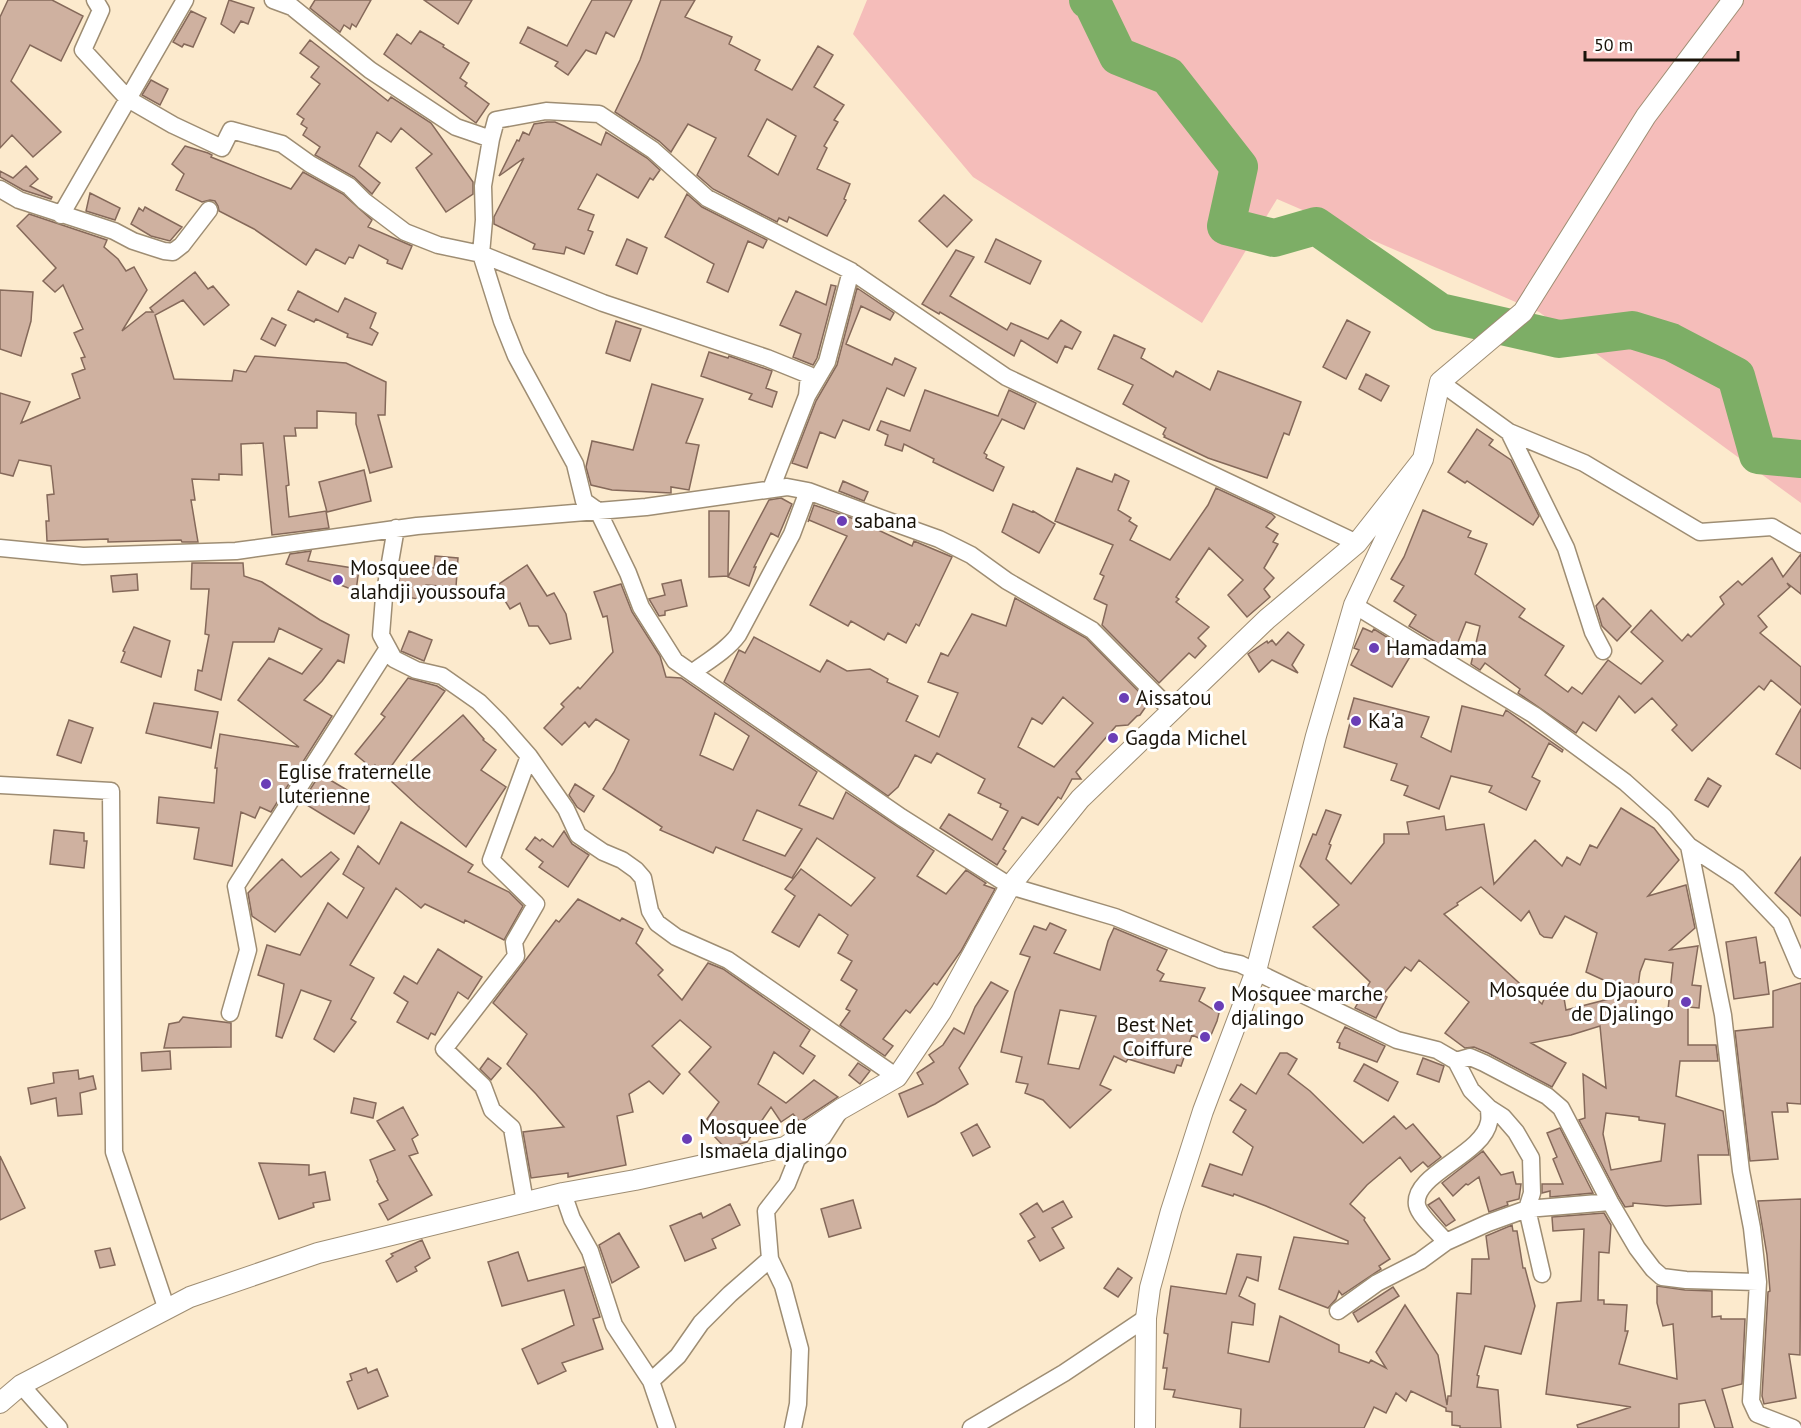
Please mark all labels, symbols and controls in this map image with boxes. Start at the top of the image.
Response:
scale bar [1585,24,1738,62]
text: 50 m [1594,33,1633,56]
place label: sabana [854,507,917,534]
marker: sabana [835,514,849,528]
place label: Mosquee de alahdji youssoufa [350,554,506,605]
marker: Mosquee de alahdji youssoufa [331,573,345,587]
place label: Hamadama [1386,634,1487,661]
marker: Hamadama [1367,641,1381,655]
place label: Aissatou [1136,684,1211,711]
marker: Aissatou [1117,691,1131,705]
place label: Ka'a [1368,707,1404,734]
marker: Ka'a [1349,714,1363,728]
place label: Gagda Michel [1125,724,1247,751]
marker: Gagda Michel [1106,731,1120,745]
place label: Eglise fraternelle luterienne [278,758,431,809]
marker: Eglise fraternelle luterienne [259,777,273,791]
place label: Mosquée du Djaouro de Djalingo [1489,976,1674,1027]
place label: Mosquee marche djalingo [1231,980,1383,1031]
marker: Mosquée du Djaouro de Djalingo [1679,995,1693,1009]
marker: Mosquee marche djalingo [1212,999,1226,1013]
place label: Best Net Coiffure [1117,1011,1193,1062]
marker: Best Net Coiffure [1198,1030,1212,1044]
place label: Mosquee de Ismaela djalingo [699,1113,847,1164]
marker: Mosquee de Ismaela djalingo [680,1132,694,1146]

